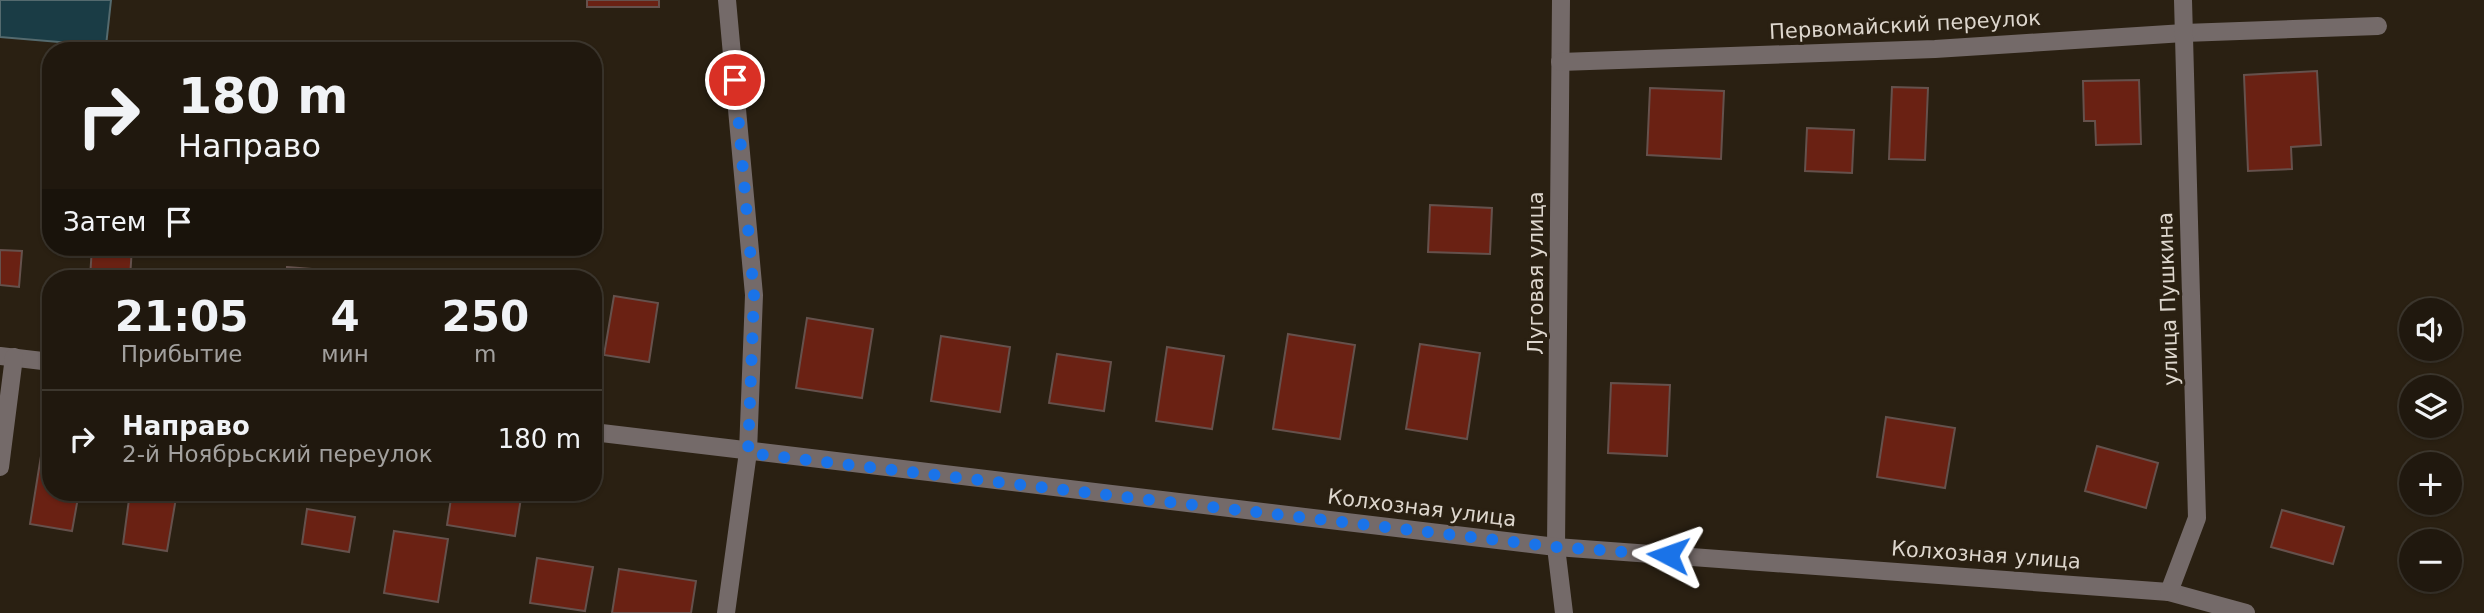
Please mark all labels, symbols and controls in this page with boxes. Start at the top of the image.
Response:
street label: Первомайский переулок [1769,6,2041,44]
pin [705,50,765,110]
icon: arrive [716,61,754,99]
text: 180 m [178,68,348,125]
icon: right [63,70,154,161]
text: Направо [178,127,321,165]
street label: Луговая улица [1524,191,1548,355]
icon: arrive [160,203,198,241]
text: Затем [63,207,146,237]
street label: улица Пушкина [2153,212,2183,386]
text: 21:05 [115,292,249,341]
text: 4 [330,292,360,341]
text: 250 [441,292,529,341]
map controls [2399,298,2462,592]
button: sound [2399,298,2462,361]
text: Прибытие [121,341,243,367]
text: мин [321,341,369,367]
text: m [474,341,497,367]
button: layers [2399,375,2462,438]
text: Направо [122,411,250,441]
icon: right [63,420,101,458]
text: 180 m [498,424,581,454]
text: 2-й Ноябрьский переулок [122,441,433,467]
button: + [2399,452,2462,515]
street label: Колхозная улица [1326,484,1518,532]
position arrow [1631,518,1705,592]
button: − [2399,529,2462,592]
street label: Колхозная улица [1890,536,2082,574]

